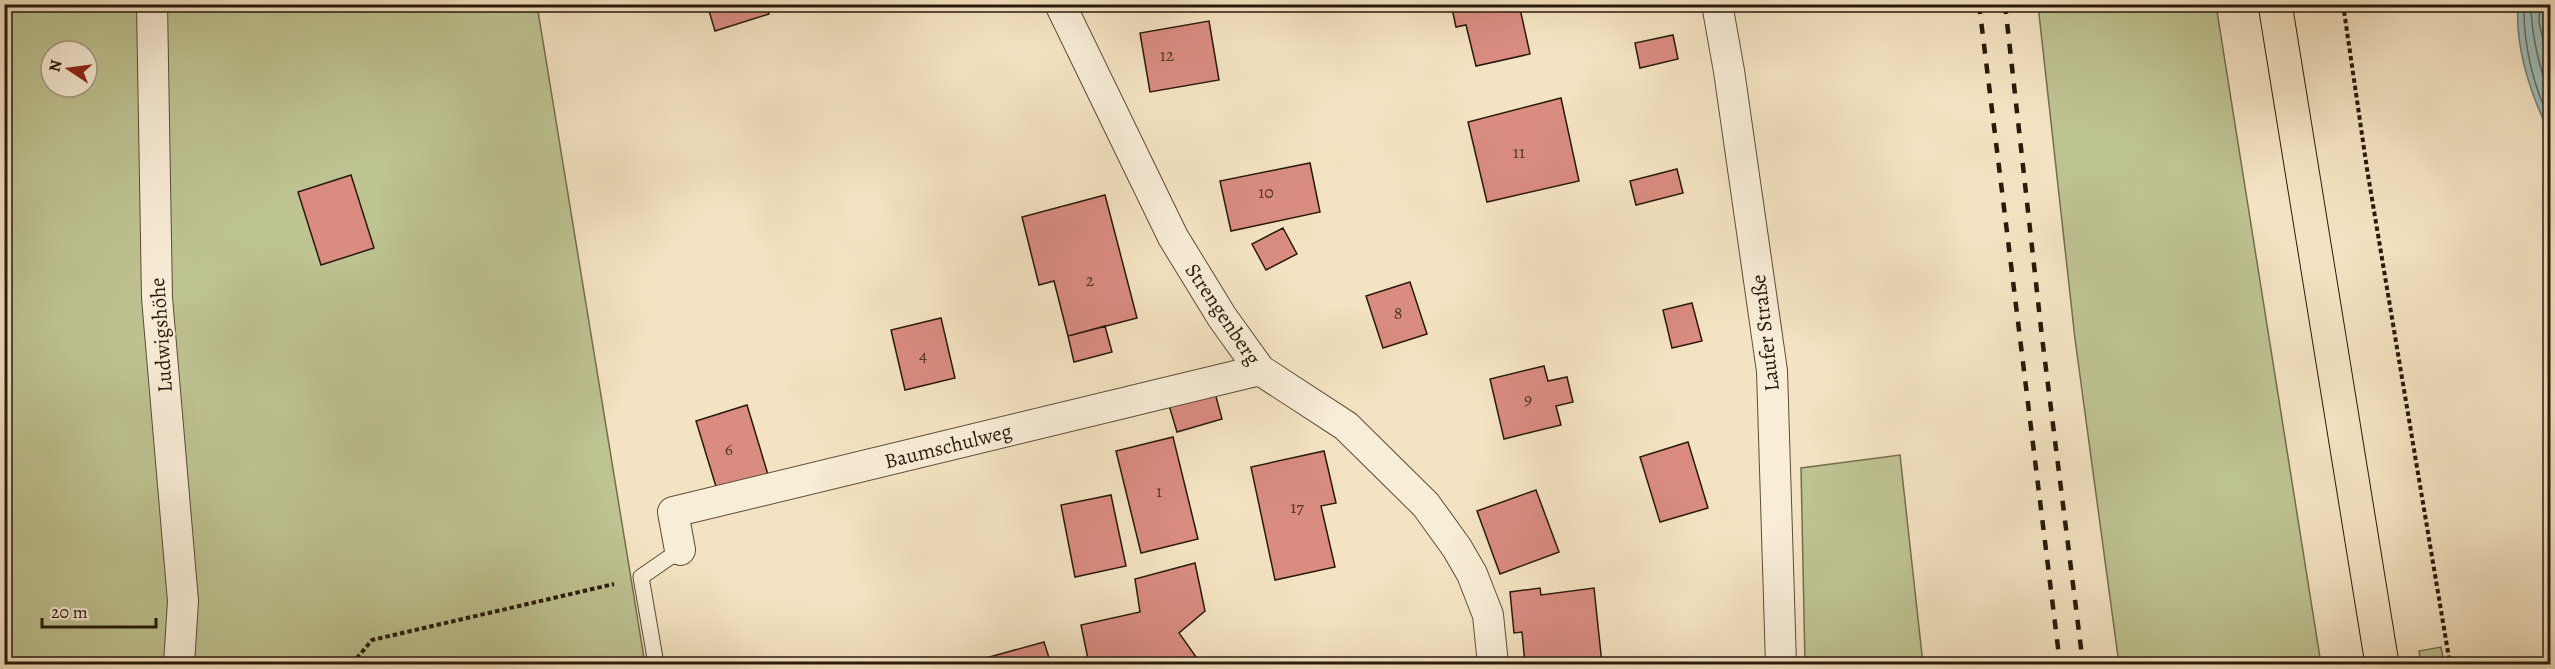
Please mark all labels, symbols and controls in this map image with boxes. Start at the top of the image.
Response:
north arrow [39,39,99,99]
house number: 12 [1160,43,1175,67]
text: N [43,57,67,74]
house number: 11 [1513,140,1525,164]
house number: 10 [1258,180,1274,204]
street label: Strengenberg [1179,258,1268,371]
house number: 2 [1086,268,1095,292]
street label: Laufer Straße [1744,273,1786,393]
street label: Ludwigshöhe [143,277,179,393]
house number: 8 [1394,301,1402,325]
house number: 4 [919,343,927,367]
house number: 9 [1524,387,1532,411]
street label: Baumschulweg [881,417,1015,475]
house number: 6 [725,437,733,461]
house number: 1 [1156,479,1162,503]
house number: 17 [1290,495,1304,519]
scale bar [42,591,156,629]
text: 20 m [51,600,88,624]

